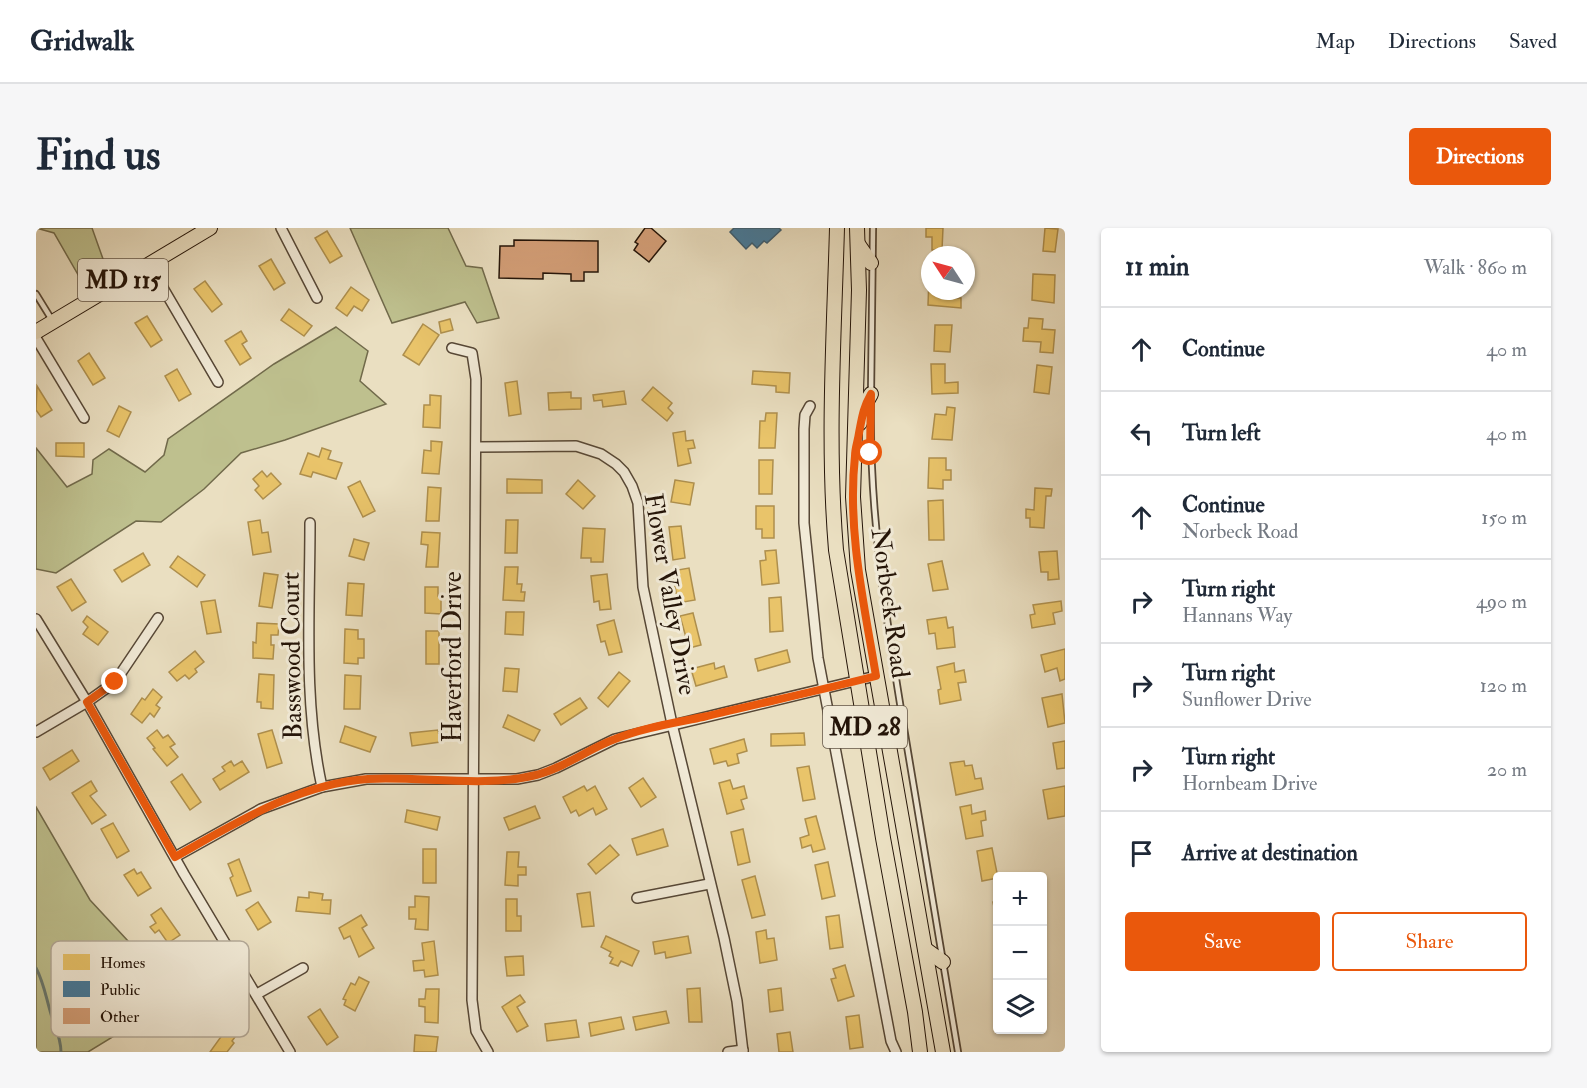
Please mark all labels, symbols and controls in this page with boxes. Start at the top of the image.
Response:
text: Gridwalk [30,24,134,59]
text: Map [1315,28,1355,55]
text: Directions [1388,28,1476,55]
text: Saved [1509,28,1557,55]
button: Directions [1409,128,1551,185]
text: Find us [36,130,160,182]
north arrow [921,246,975,300]
text: 11 min [1125,251,1190,283]
text: Walk · 860 m [1424,255,1527,280]
road number: MD 115 [78,259,168,301]
icon: ahead [1125,333,1158,366]
text: Continue [1182,335,1265,363]
text: 40 m [1486,337,1527,362]
icon: left [1125,417,1158,450]
text: Turn left [1182,419,1261,447]
text: 40 m [1486,421,1527,446]
route start [856,439,882,465]
street label: Flower Valley Drive [636,491,704,698]
text: Continue [1182,491,1265,519]
icon: ahead [1125,501,1158,534]
text: 150 m [1481,505,1527,530]
text: Norbeck Road [1182,519,1298,544]
street label: Norbeck Road [864,526,916,680]
street label: Haverford Drive [437,571,469,743]
street label: Basswood Court [275,572,309,740]
text: Turn right [1182,575,1275,603]
icon: right [1125,585,1158,618]
text: 490 m [1476,589,1527,614]
text: Hannans Way [1182,603,1292,628]
text: Turn right [1182,659,1275,687]
route end [101,668,127,694]
icon: right [1125,669,1158,702]
text: 120 m [1480,673,1527,698]
text: Sunflower Drive [1182,687,1312,712]
road number: MD 28 [823,706,907,748]
text: Turn right [1182,743,1275,771]
icon: right [1125,753,1158,786]
text: 20 m [1487,757,1527,782]
text: Hornbeam Drive [1182,771,1317,796]
icon: arrive [1125,837,1158,870]
text: Arrive at destination [1182,839,1358,867]
map controls [993,872,1047,1034]
button: + [993,872,1047,926]
button: Save [1125,912,1320,971]
button: Share [1332,912,1527,971]
button: − [993,926,1047,980]
legend [51,941,249,1037]
text: Homes [100,953,145,973]
text: Public [100,980,141,1000]
button: layers [993,980,1047,1034]
text: Other [100,1007,139,1027]

